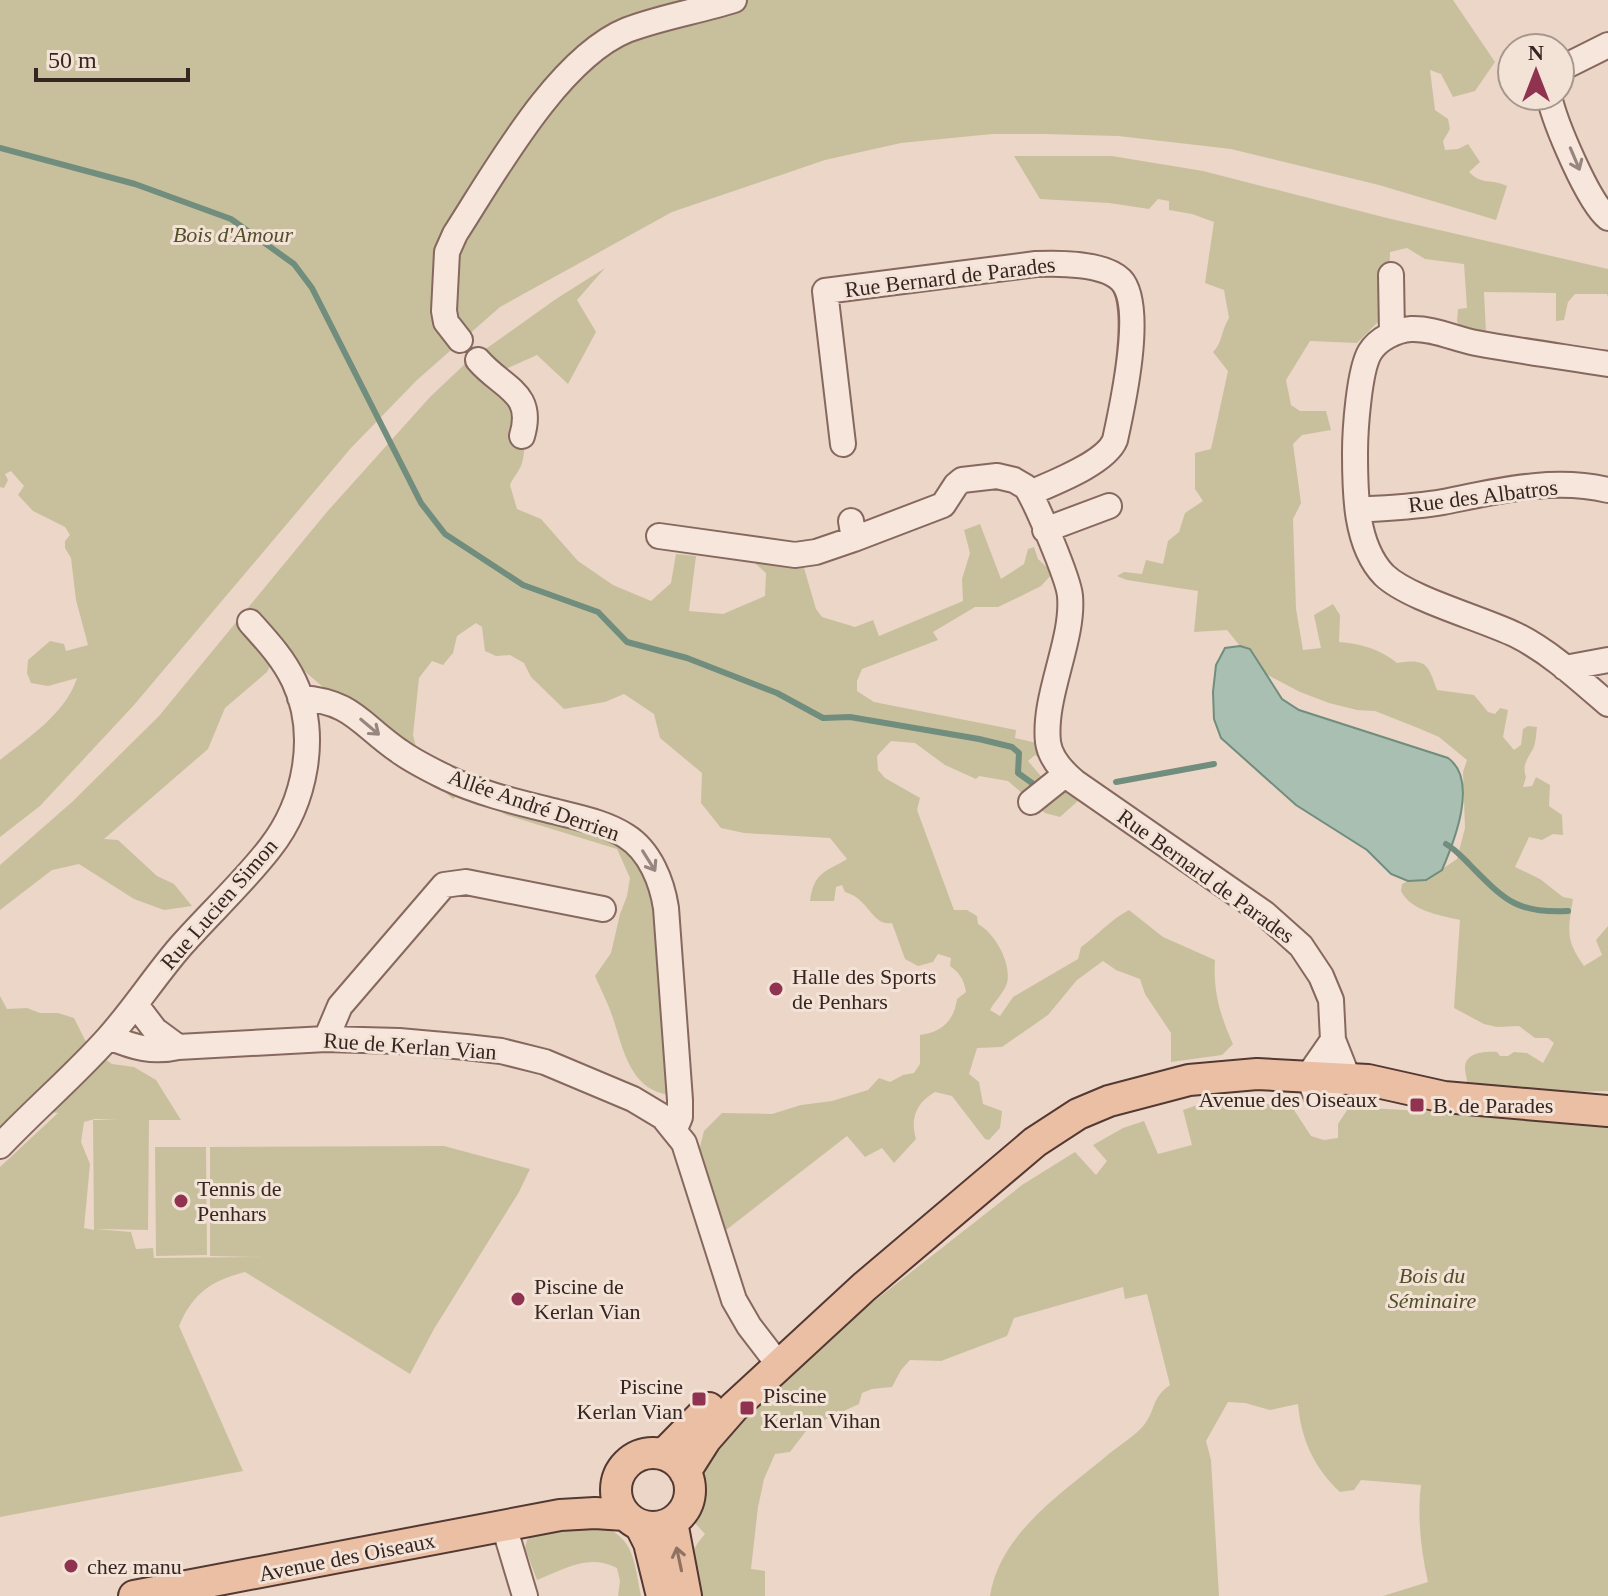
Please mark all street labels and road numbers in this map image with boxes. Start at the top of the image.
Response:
street label: Rue Bernard de Parades [843,252,1057,302]
street label: Rue des Albatros [1407,474,1559,518]
street label: Allée André Derrien [445,764,623,846]
street label: Rue Bernard de Parades [1113,804,1299,948]
street label: Rue Lucien Simon [155,834,283,974]
street label: Rue de Kerlan Vian [323,1027,497,1065]
street label: Avenue des Oiseaux [1198,1087,1378,1112]
street label: Avenue des Oiseaux [257,1528,437,1586]

